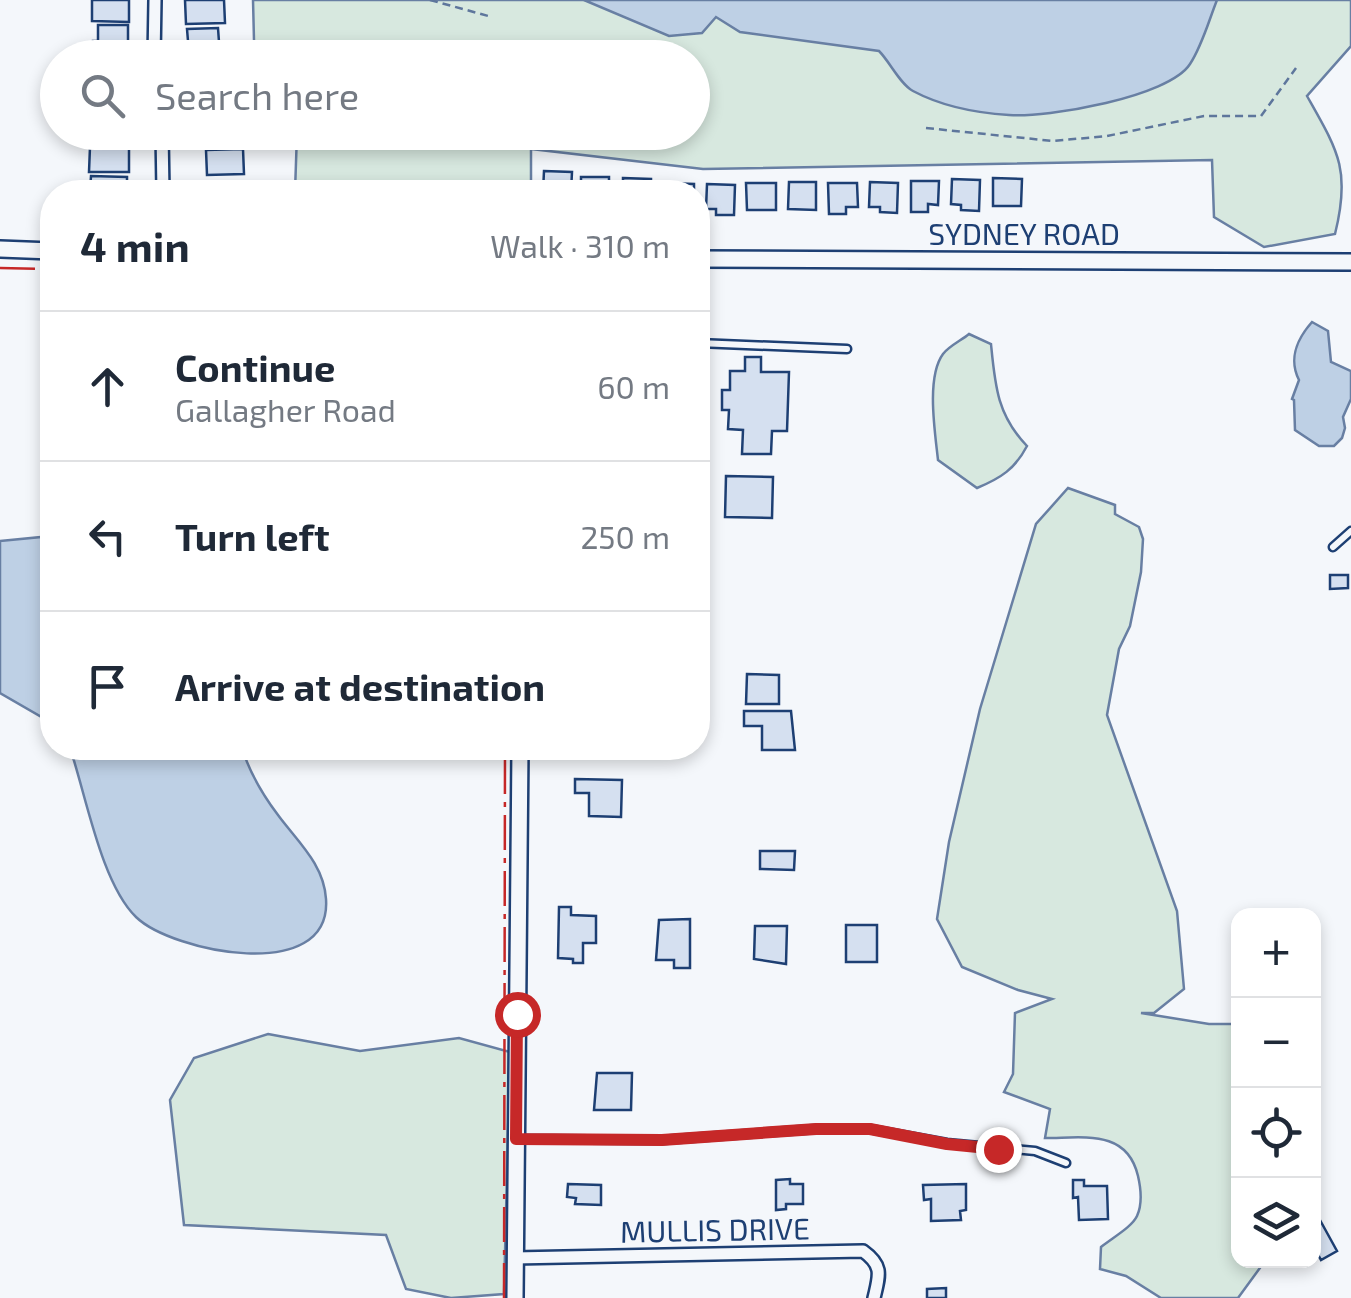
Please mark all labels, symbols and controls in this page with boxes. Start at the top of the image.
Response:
search box [40,40,710,150]
icon: search [75,68,130,123]
text: Search here [155,72,359,118]
street label: SYDNEY ROAD [928,215,1120,251]
text: 4 min [80,220,190,270]
text: Walk · 310 m [490,226,670,264]
text: Continue [175,344,335,390]
icon: ahead [80,359,135,414]
text: 60 m [597,367,670,405]
text: Gallagher Road [175,390,396,428]
icon: left [80,509,135,564]
text: Turn left [175,513,330,559]
text: 250 m [580,517,670,555]
icon: arrive [80,659,135,714]
text: Arrive at destination [175,663,545,709]
map controls [1231,908,1321,1268]
button: + [1231,908,1321,998]
route start [495,992,541,1038]
button: − [1231,998,1321,1088]
button: locate [1231,1088,1321,1178]
route end [976,1127,1022,1173]
button: layers [1231,1178,1321,1268]
street label: MULLIS DRIVE [620,1209,810,1249]

